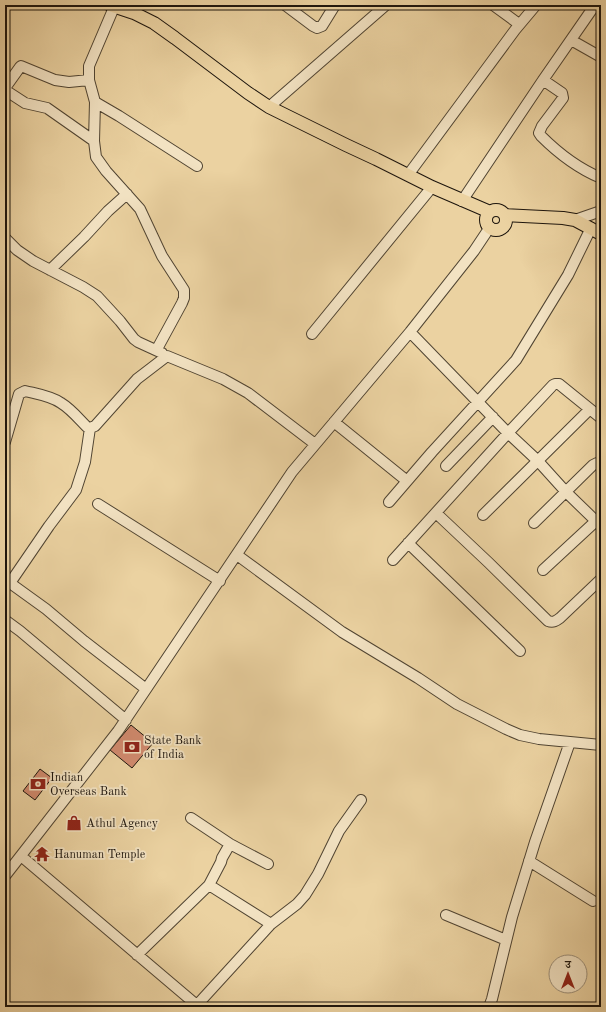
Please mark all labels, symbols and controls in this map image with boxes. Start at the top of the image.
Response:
place label: State Bank of India [144,735,202,761]
bank icon: State Bank of India [123,738,141,756]
place label: Indian Overseas Bank [50,772,127,798]
bank icon: Indian Overseas Bank [29,775,47,793]
shop icon: Athul Agency [65,814,83,832]
place label: Athul Agency [86,818,159,830]
temple icon: Hanuman Temple [33,845,51,863]
place label: Hanuman Temple [54,849,146,861]
north arrow [548,954,588,994]
text: उ [564,960,572,971]

